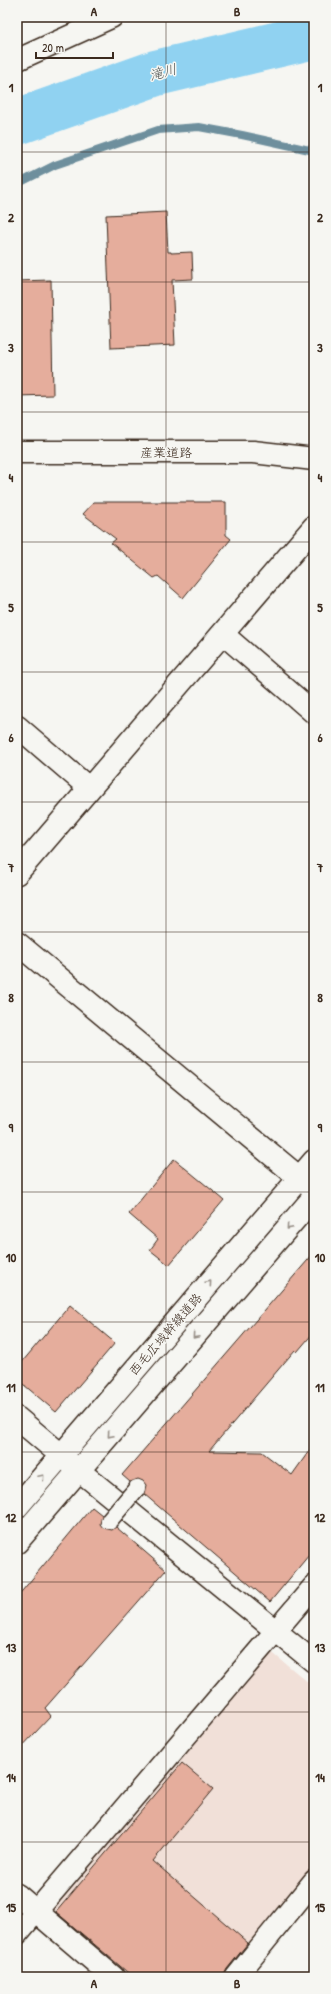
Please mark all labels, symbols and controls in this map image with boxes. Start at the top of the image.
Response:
text: A [91,2,98,20]
text: B [234,2,241,20]
scale bar [36,34,113,60]
text: 20 m [42,39,64,56]
water label: 滝川 [147,59,179,84]
text: 1 [9,78,14,96]
text: 1 [318,78,323,96]
text: 2 [8,208,15,226]
text: 2 [317,208,324,226]
text: 3 [8,338,14,356]
text: 3 [317,338,323,356]
street label: 産業道路 [140,443,192,461]
text: 4 [9,468,14,486]
text: 4 [318,468,323,486]
text: 5 [8,598,14,616]
text: 5 [317,598,323,616]
text: 6 [8,728,14,746]
text: 6 [317,728,323,746]
text: 7 [7,858,15,876]
text: 7 [316,858,324,876]
text: 8 [8,988,14,1006]
text: 8 [317,988,323,1006]
text: 9 [9,1118,14,1136]
text: 9 [318,1118,323,1136]
one-way arrow [286,1222,293,1230]
text: 10 [6,1248,16,1266]
text: 10 [315,1248,325,1266]
one-way arrow [205,1281,212,1288]
street label: 西毛広域幹線道路 [124,1289,206,1379]
one-way arrow [192,1331,199,1339]
text: 11 [6,1378,16,1396]
text: 11 [315,1378,325,1396]
one-way arrow [108,1430,115,1437]
one-way arrow [38,1475,45,1482]
text: 12 [6,1508,17,1526]
text: 12 [315,1508,326,1526]
text: 13 [6,1638,16,1656]
text: 13 [315,1638,325,1656]
text: 14 [6,1768,16,1786]
text: 14 [315,1768,325,1786]
text: 15 [6,1898,17,1916]
text: 15 [315,1898,326,1916]
text: A [91,1974,98,1992]
text: B [234,1974,241,1992]

